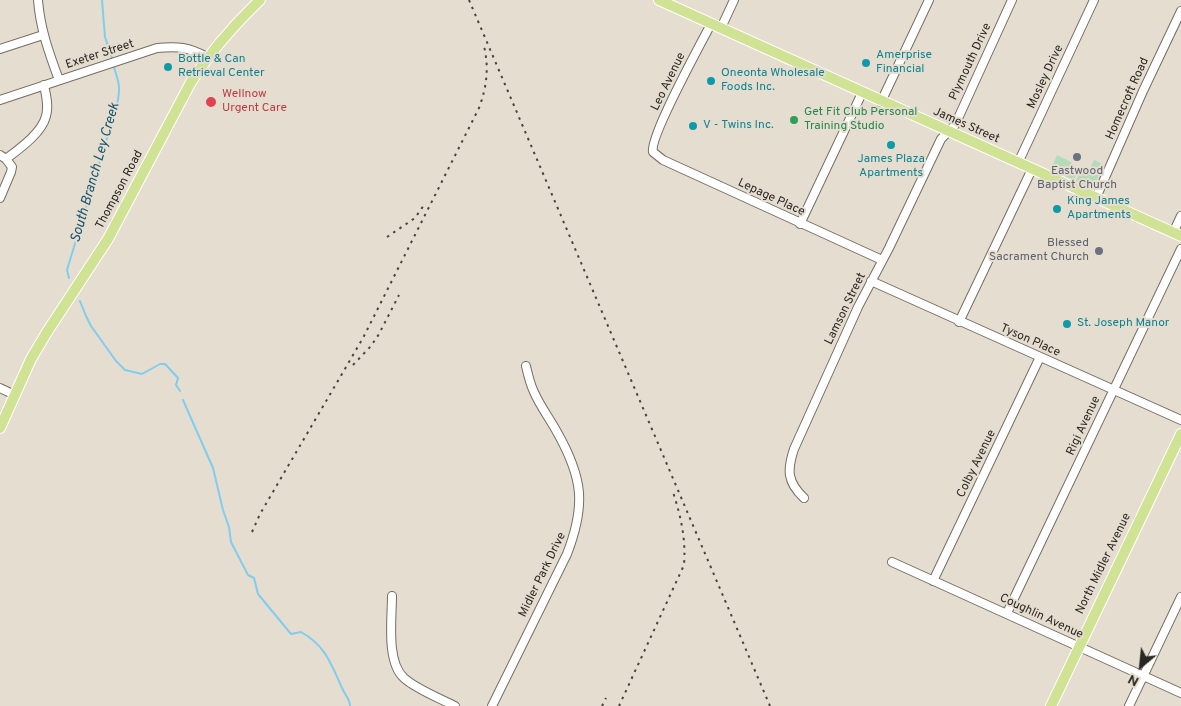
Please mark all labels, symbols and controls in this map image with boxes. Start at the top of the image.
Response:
street label: Plymouth Drive [947,21,995,103]
street label: Exeter Street [64,37,136,73]
street label: Mosley Drive [1025,43,1067,111]
place label: Amerprise Financial [876,49,932,77]
street label: Leo Avenue [649,51,689,113]
place label: Bottle & Can Retrieval Center [178,53,265,81]
street label: Homecroft Road [1103,56,1153,142]
marker: Amerprise Financial [860,57,872,69]
marker: Bottle & Can Retrieval Center [162,61,174,73]
place label: Oneonta Wholesale Foods Inc. [721,67,825,95]
marker: Oneonta Wholesale Foods Inc. [705,75,717,87]
place label: Wellnow Urgent Care [222,88,287,116]
marker: Wellnow Urgent Care [204,95,218,109]
water label: South Branch Ley Creek [68,101,124,245]
street label: James Street [931,105,1001,147]
place label: Get Fit Club Personal Training Studio [804,106,917,134]
marker: Get Fit Club Personal Training Studio [788,114,800,126]
place label: V - Twins Inc. [703,119,774,133]
marker: V - Twins Inc. [687,120,699,132]
marker: James Plaza Apartments [885,139,897,151]
street label: Thompson Road [93,148,147,232]
marker: Eastwood Baptist Church [1071,151,1083,163]
place label: James Plaza Apartments [857,153,925,181]
place label: Eastwood Baptist Church [1037,165,1117,193]
street label: Lepage Place [735,176,807,220]
place label: King James Apartments [1067,195,1131,223]
marker: King James Apartments [1051,203,1063,215]
place label: Blessed Sacrament Church [989,237,1089,265]
marker: Blessed Sacrament Church [1093,245,1105,257]
street label: Lamson Street [822,271,870,347]
place label: St. Joseph Manor [1077,317,1169,331]
marker: St. Joseph Manor [1061,318,1073,330]
street label: Tyson Place [998,321,1062,361]
street label: Rigi Avenue [1064,394,1104,458]
street label: Colby Avenue [954,428,1000,500]
street label: North Midler Avenue [1073,511,1135,617]
street label: Midler Park Drive [516,530,570,620]
street label: Coughlin Avenue [997,591,1085,643]
north arrow [1116,641,1166,691]
text: N [1125,670,1142,690]

